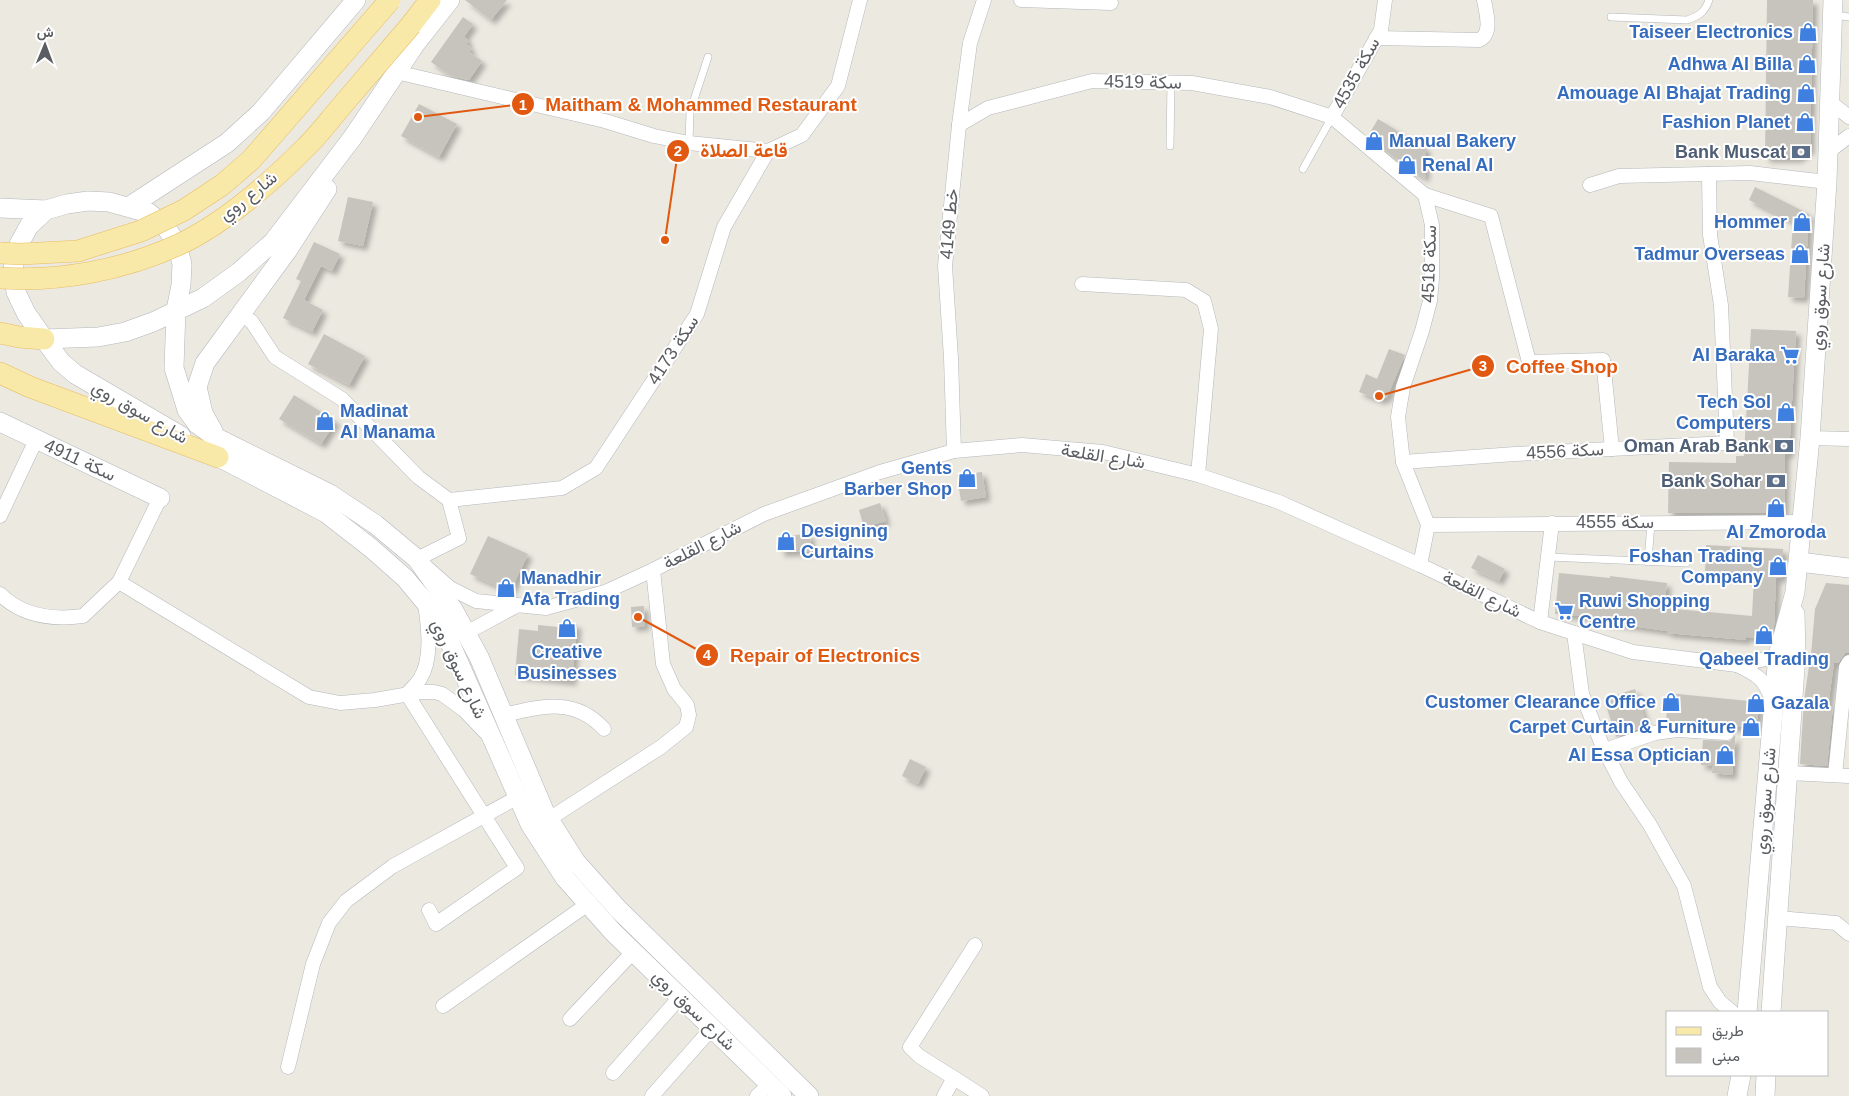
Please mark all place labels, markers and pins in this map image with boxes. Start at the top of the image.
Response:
shop icon: Taiseer Electronics [1797,21,1819,43]
place label: Taiseer Electronics [1629,22,1793,42]
shop icon: Adhwa Al Billa [1796,53,1818,75]
place label: Adhwa Al Billa [1668,54,1793,74]
shop icon: Amouage Al Bhajat Trading [1795,82,1817,104]
place label: Amouage Al Bhajat Trading [1557,83,1791,103]
callout: Maitham & Mohammed Restaurant [510,87,867,121]
shop icon: Fashion Planet [1794,111,1816,133]
place label: Fashion Planet [1662,112,1790,132]
shop icon: Manual Bakery [1363,130,1385,152]
place label: Manual Bakery [1389,131,1516,151]
callout: قاعة الصلاة [665,134,798,168]
bank icon: Bank Muscat [1790,141,1812,163]
place label: Bank Muscat [1675,142,1786,162]
shop icon: Renal Al [1396,154,1418,176]
place label: Renal Al [1422,155,1493,175]
shop icon: Hommer [1791,211,1813,233]
place label: Hommer [1714,212,1787,232]
shop icon: Tadmur Overseas [1789,243,1811,265]
place label: Tadmur Overseas [1634,244,1785,264]
supermarket icon: Al Baraka [1779,344,1801,366]
place label: Al Baraka [1692,345,1776,365]
callout: Coffee Shop [1471,349,1628,383]
place label: Tech Sol Computers [1676,392,1771,433]
place label: Madinat Al Manama [340,401,436,442]
shop icon: Tech Sol Computers [1775,401,1797,423]
shop icon: Madinat Al Manama [314,410,336,432]
bank icon: Oman Arab Bank [1773,435,1795,457]
place label: Oman Arab Bank [1624,436,1770,456]
place label: Gents Barber Shop [844,458,952,499]
shop icon: Gents Barber Shop [956,467,978,489]
bank icon: Bank Sohar [1765,470,1787,492]
place label: Bank Sohar [1661,471,1761,491]
shop icon: Al Zmoroda [1765,497,1787,519]
place label: Designing Curtains [801,521,888,562]
place label: Al Zmoroda [1726,522,1827,542]
shop icon: Designing Curtains [775,530,797,552]
place label: Foshan Trading Company [1629,546,1763,587]
shop icon: Foshan Trading Company [1767,555,1789,577]
place label: Manadhir Afa Trading [521,568,620,609]
shop icon: Manadhir Afa Trading [495,577,517,599]
place label: Ruwi Shopping Centre [1579,591,1710,632]
supermarket icon: Ruwi Shopping Centre [1553,600,1575,622]
shop icon: Creative Businesses [556,617,578,639]
shop icon: Qabeel Trading [1753,624,1775,646]
callout: Repair of Electronics [695,638,930,672]
place label: Creative Businesses [517,642,617,683]
place label: Qabeel Trading [1699,649,1829,669]
shop icon: Customer Clearance Office [1660,691,1682,713]
place label: Customer Clearance Office [1425,692,1656,712]
shop icon: Gazala [1745,692,1767,714]
place label: Gazala [1771,693,1830,713]
shop icon: Carpet Curtain & Furniture [1740,716,1762,738]
place label: Carpet Curtain & Furniture [1509,717,1736,737]
shop icon: Al Essa Optician [1714,744,1736,766]
place label: Al Essa Optician [1568,745,1710,765]

